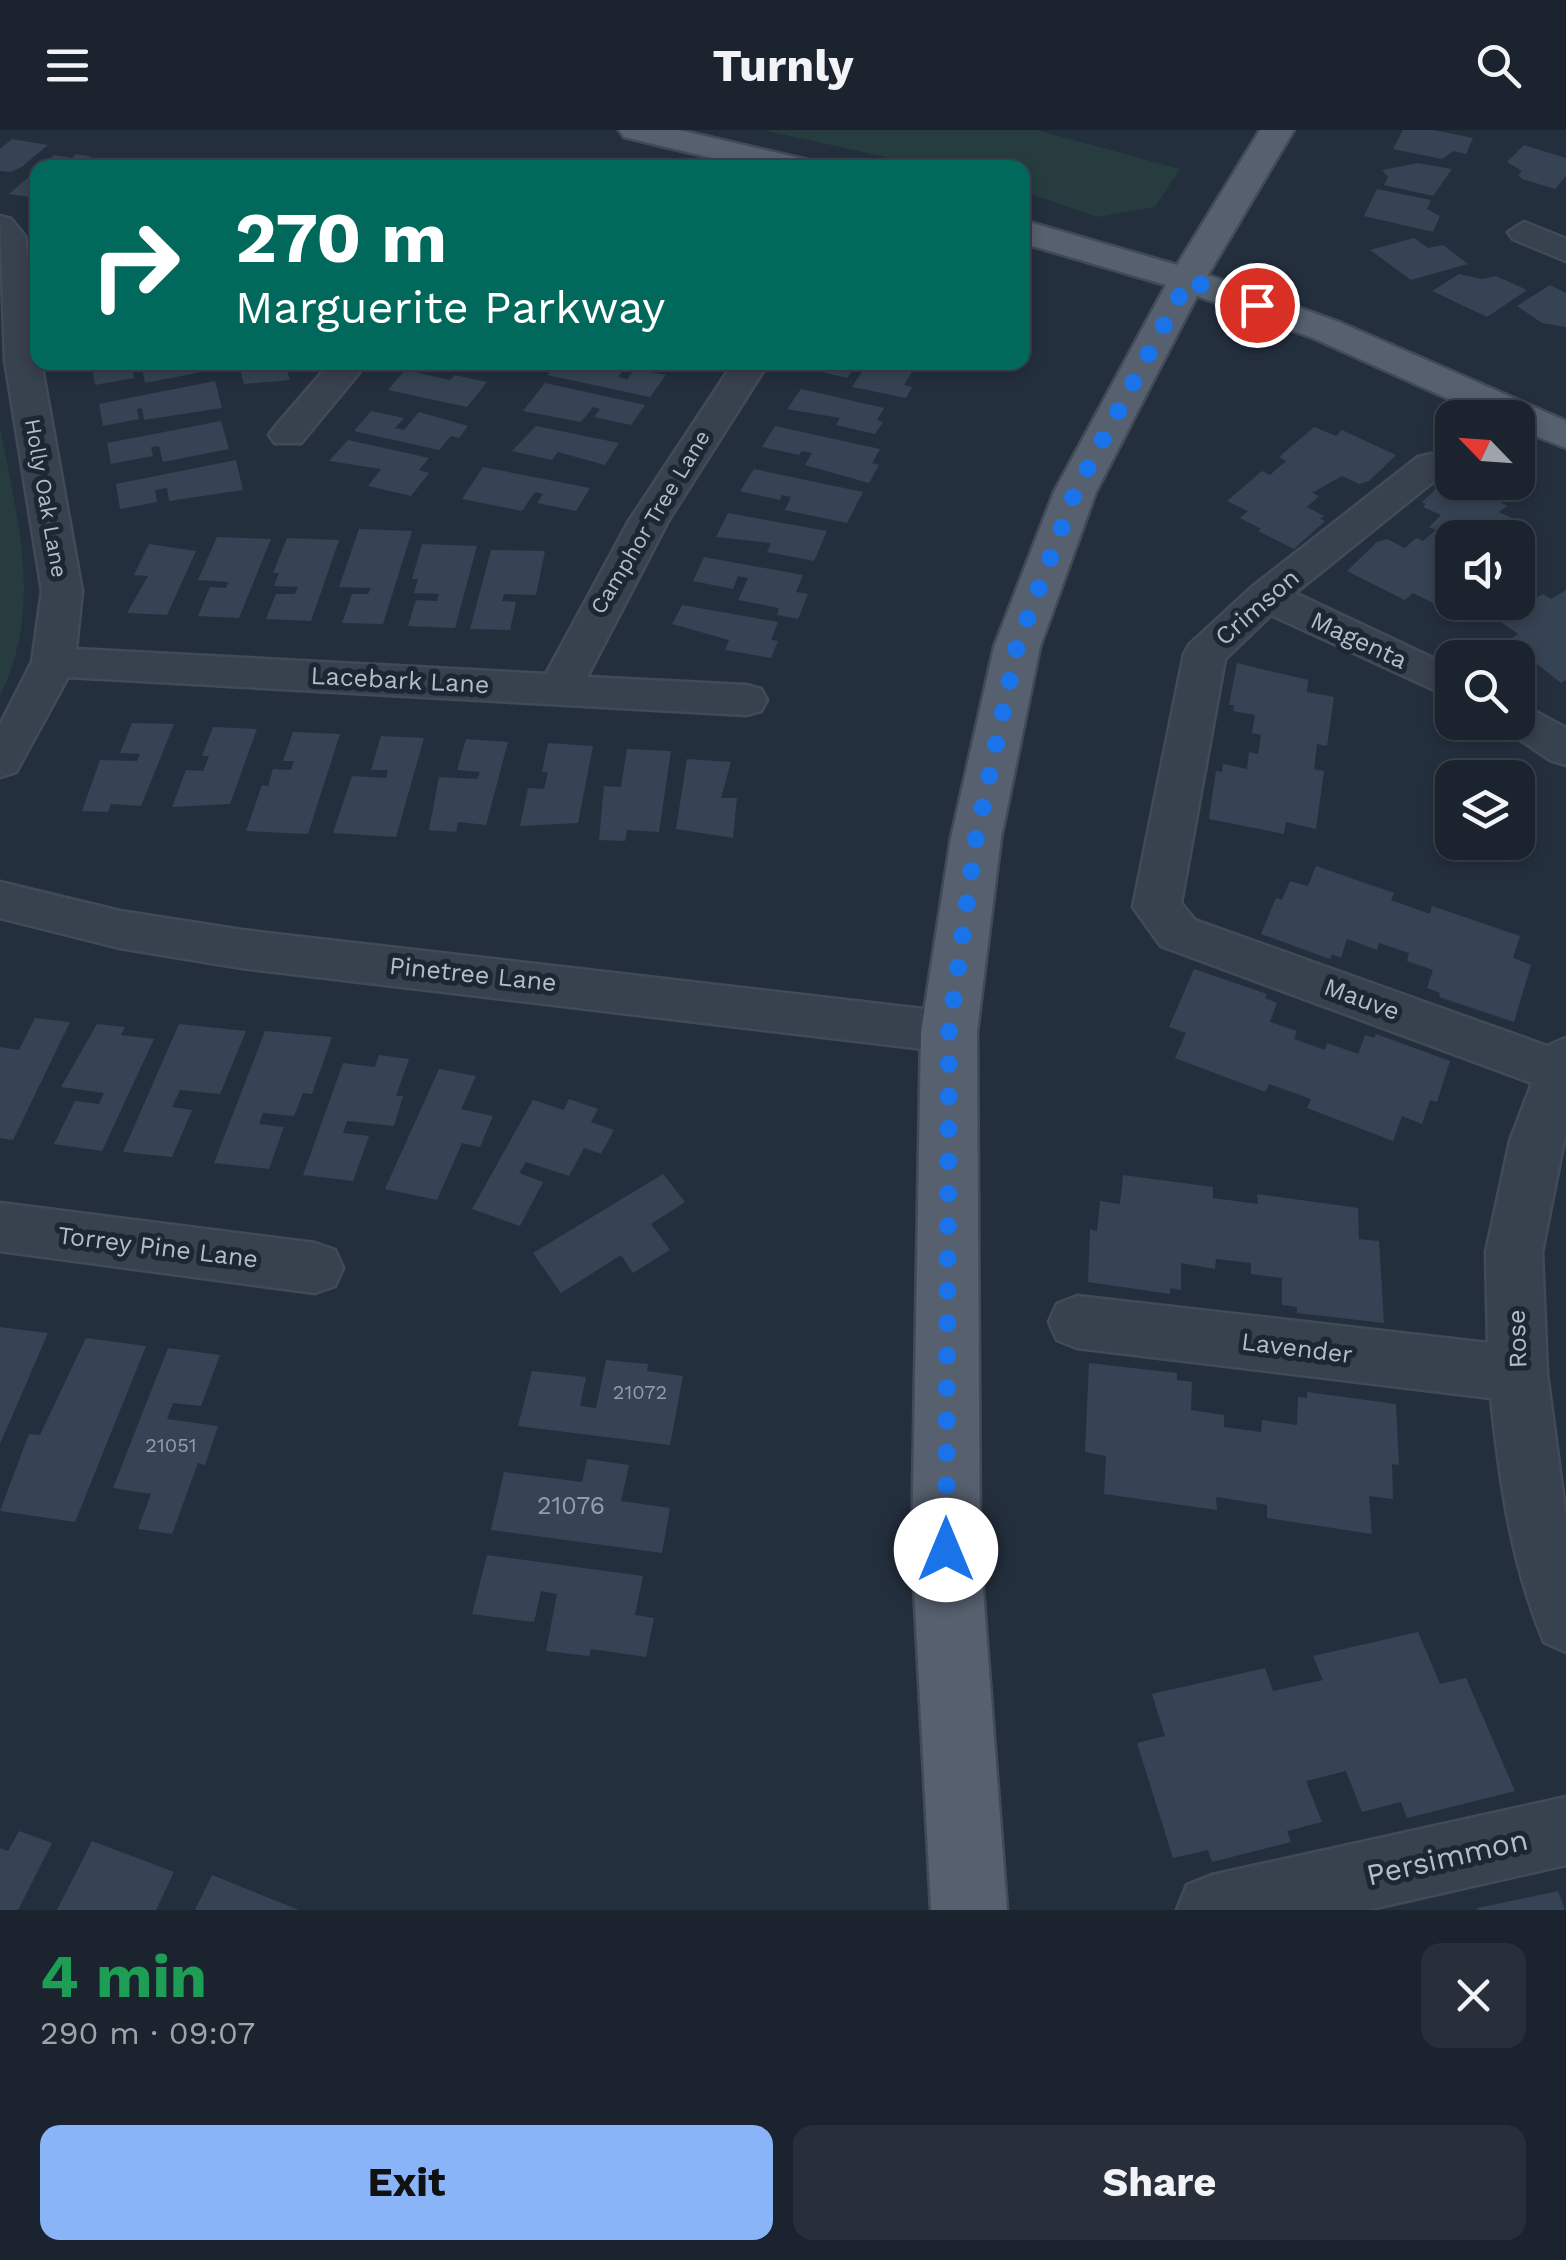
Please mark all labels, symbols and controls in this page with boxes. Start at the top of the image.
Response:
icon: menu [40,38,95,93]
icon: search [1471,38,1526,93]
text: Turnly [712,39,854,92]
text: 270 m [235,197,447,279]
icon: right [70,200,200,330]
pin [1215,263,1300,348]
icon: arrive [1230,278,1285,333]
text: Marguerite Parkway [235,281,665,334]
north arrow [1435,400,1535,500]
map controls [1435,400,1535,860]
street label: Holly Oak Lane [20,417,72,579]
street label: Camphor Tree Lane [585,426,715,618]
button: sound [1435,520,1535,620]
street label: Crimson [1209,563,1305,651]
street label: Magenta [1306,605,1412,675]
button: search [1435,640,1535,740]
street label: Lacebark Lane [310,661,490,699]
button: layers [1435,760,1535,860]
street label: Pinetree Lane [388,951,558,997]
street label: Mauve [1320,972,1404,1026]
street label: Torrey Pine Lane [56,1220,260,1274]
street label: Rose [1501,1309,1533,1369]
street label: Lavender [1240,1327,1354,1369]
house number: 21072 [613,1380,667,1404]
house number: 21051 [145,1433,197,1457]
house number: 21076 [537,1491,605,1520]
position arrow [894,1498,998,1602]
street label: Persimmon [1363,1821,1531,1893]
text: 4 min [40,1941,207,2012]
button: close [1421,1943,1526,2048]
text: 290 m · 09:07 [40,2014,255,2052]
button: Exit [40,2125,773,2240]
button: Share [793,2125,1526,2240]

